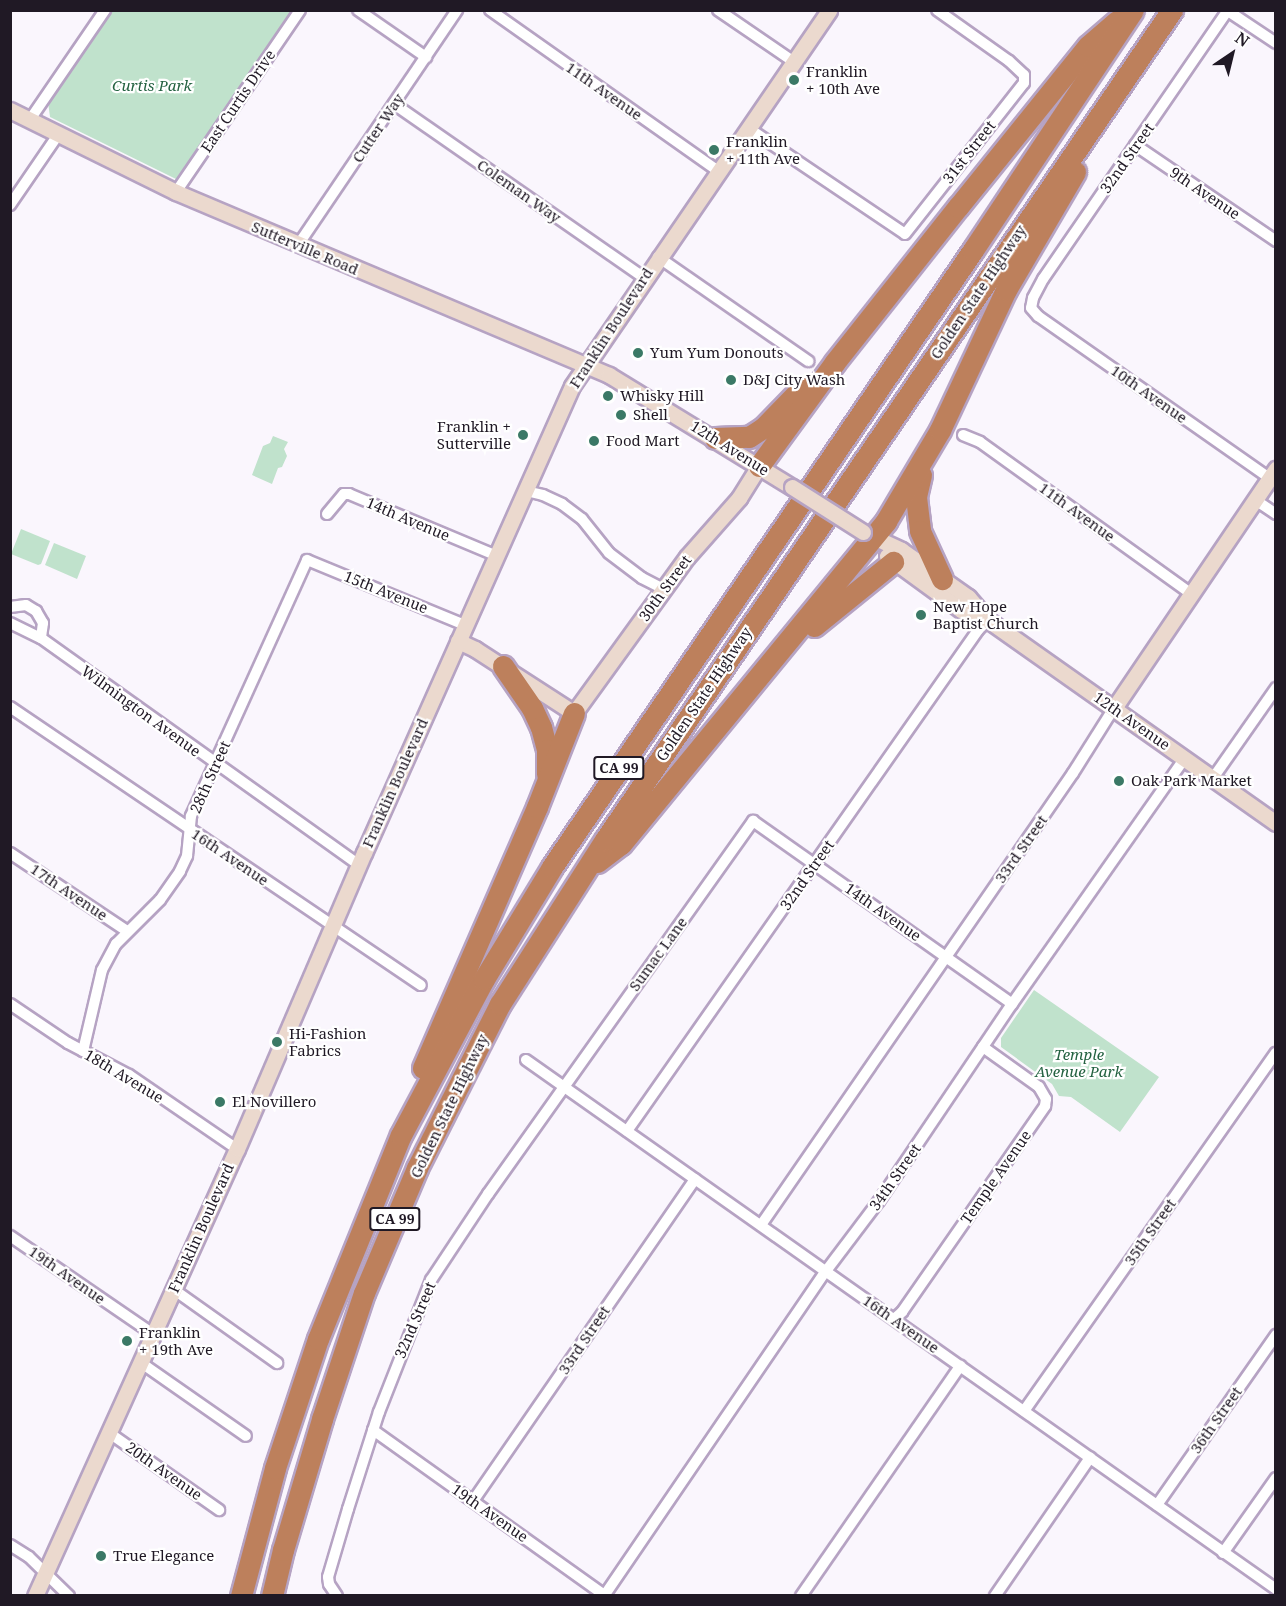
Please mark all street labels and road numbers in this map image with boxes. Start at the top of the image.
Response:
street label: East Curtis Drive [197,46,279,156]
street label: 11th Avenue [562,58,646,124]
street label: Cutter Way [348,90,408,166]
street label: 31st Street [939,117,999,187]
street label: 32nd Street [1096,120,1158,196]
street label: Coleman Way [474,156,564,226]
street label: 9th Avenue [1167,163,1243,223]
street label: Sutterville Road [249,217,361,279]
street label: Golden State Highway [926,222,1030,362]
street label: Franklin Boulevard [565,265,657,391]
street label: 10th Avenue [1107,361,1191,427]
street label: 12th Avenue [687,417,773,479]
street label: 11th Avenue [1036,479,1118,545]
street label: 14th Avenue [363,493,453,545]
street label: 30th Street [635,551,695,625]
street label: 15th Avenue [341,567,431,617]
street label: Golden State Highway [652,624,756,764]
street label: Wilmington Avenue [78,662,204,760]
street label: 12th Avenue [1090,688,1174,754]
street label: Franklin Boulevard [358,716,432,850]
street label: 28th Street [186,738,234,816]
road number: CA 99 [592,757,646,779]
street label: 33rd Street [991,812,1051,886]
street label: 16th Avenue [188,825,272,889]
street label: 32nd Street [776,837,838,913]
street label: 17th Avenue [27,860,111,924]
street label: 14th Avenue [841,879,925,945]
street label: Sumac Lane [625,913,691,995]
street label: Golden State Highway [406,1031,492,1181]
street label: 18th Avenue [81,1045,167,1107]
street label: Temple Avenue [957,1127,1035,1227]
street label: 34th Street [865,1140,925,1214]
street label: Franklin Boulevard [164,1161,238,1295]
street label: 35th Street [1120,1195,1180,1269]
road number: CA 99 [368,1208,422,1230]
street label: 19th Avenue [25,1242,109,1308]
street label: 32nd Street [391,1279,439,1361]
street label: 16th Avenue [859,1291,943,1357]
street label: 33rd Street [555,1302,613,1378]
street label: 36th Street [1186,1383,1246,1457]
street label: 20th Avenue [122,1438,206,1504]
street label: 19th Avenue [448,1480,532,1546]

